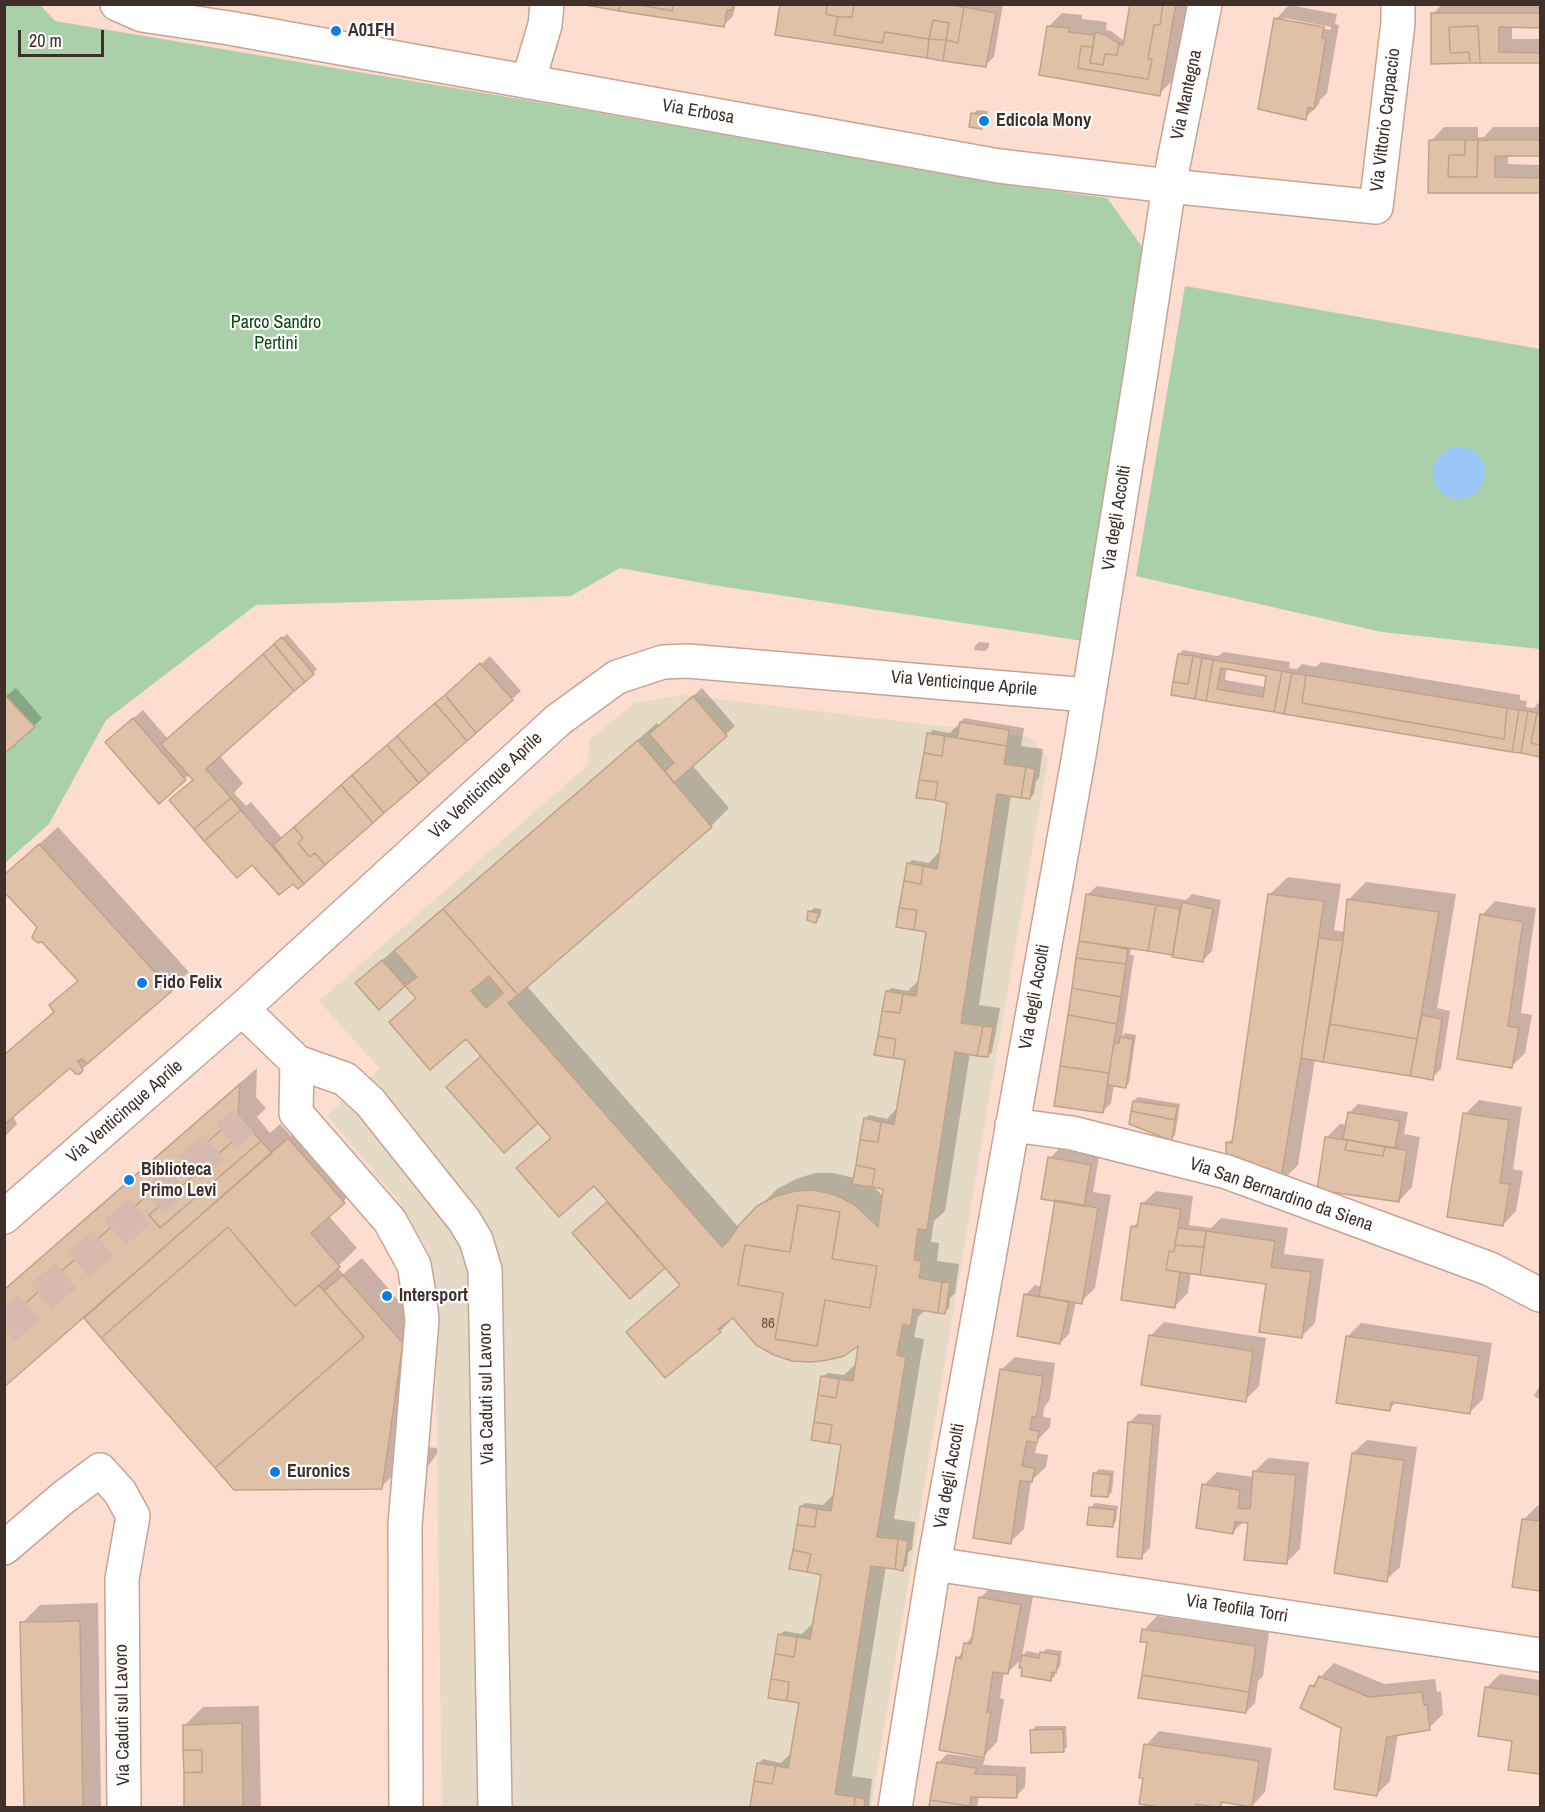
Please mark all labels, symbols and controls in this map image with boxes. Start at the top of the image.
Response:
scale bar [21,18,106,56]
place label: A01FH [348,20,395,42]
marker: A01FH [329,24,343,38]
text: 20 m [29,28,62,53]
street label: Via Vittorio Carpaccio [1366,47,1406,193]
street label: Via Mantegna [1167,48,1207,142]
street label: Via Erbosa [660,95,736,129]
place label: Edicola Mony [996,110,1091,132]
marker: Edicola Mony [977,114,991,128]
park label: Parco Sandro Pertini [231,312,321,354]
street label: Via degli Accolti [1098,464,1136,572]
street label: Via Venticinque Aprile [890,667,1038,701]
street label: Via Venticinque Aprile [425,728,547,844]
street label: Via degli Accolti [1015,943,1055,1051]
place label: Fido Felix [154,972,222,994]
marker: Fido Felix [135,976,149,990]
street label: Via Venticinque Aprile [63,1056,187,1168]
street label: Via San Bernardino da Siena [1186,1153,1376,1237]
place label: Biblioteca Primo Levi [141,1159,216,1202]
marker: Biblioteca Primo Levi [122,1173,136,1187]
place label: Intersport [399,1285,468,1307]
marker: Intersport [380,1289,394,1303]
house number: 86 [761,1315,775,1333]
street label: Via Caduti sul Lavoro [475,1323,499,1465]
street label: Via degli Accolti [930,1422,970,1530]
place label: Euronics [287,1461,350,1483]
marker: Euronics [268,1465,282,1479]
street label: Via Teofila Torri [1184,1590,1290,1628]
street label: Via Caduti sul Lavoro [111,1644,135,1786]

